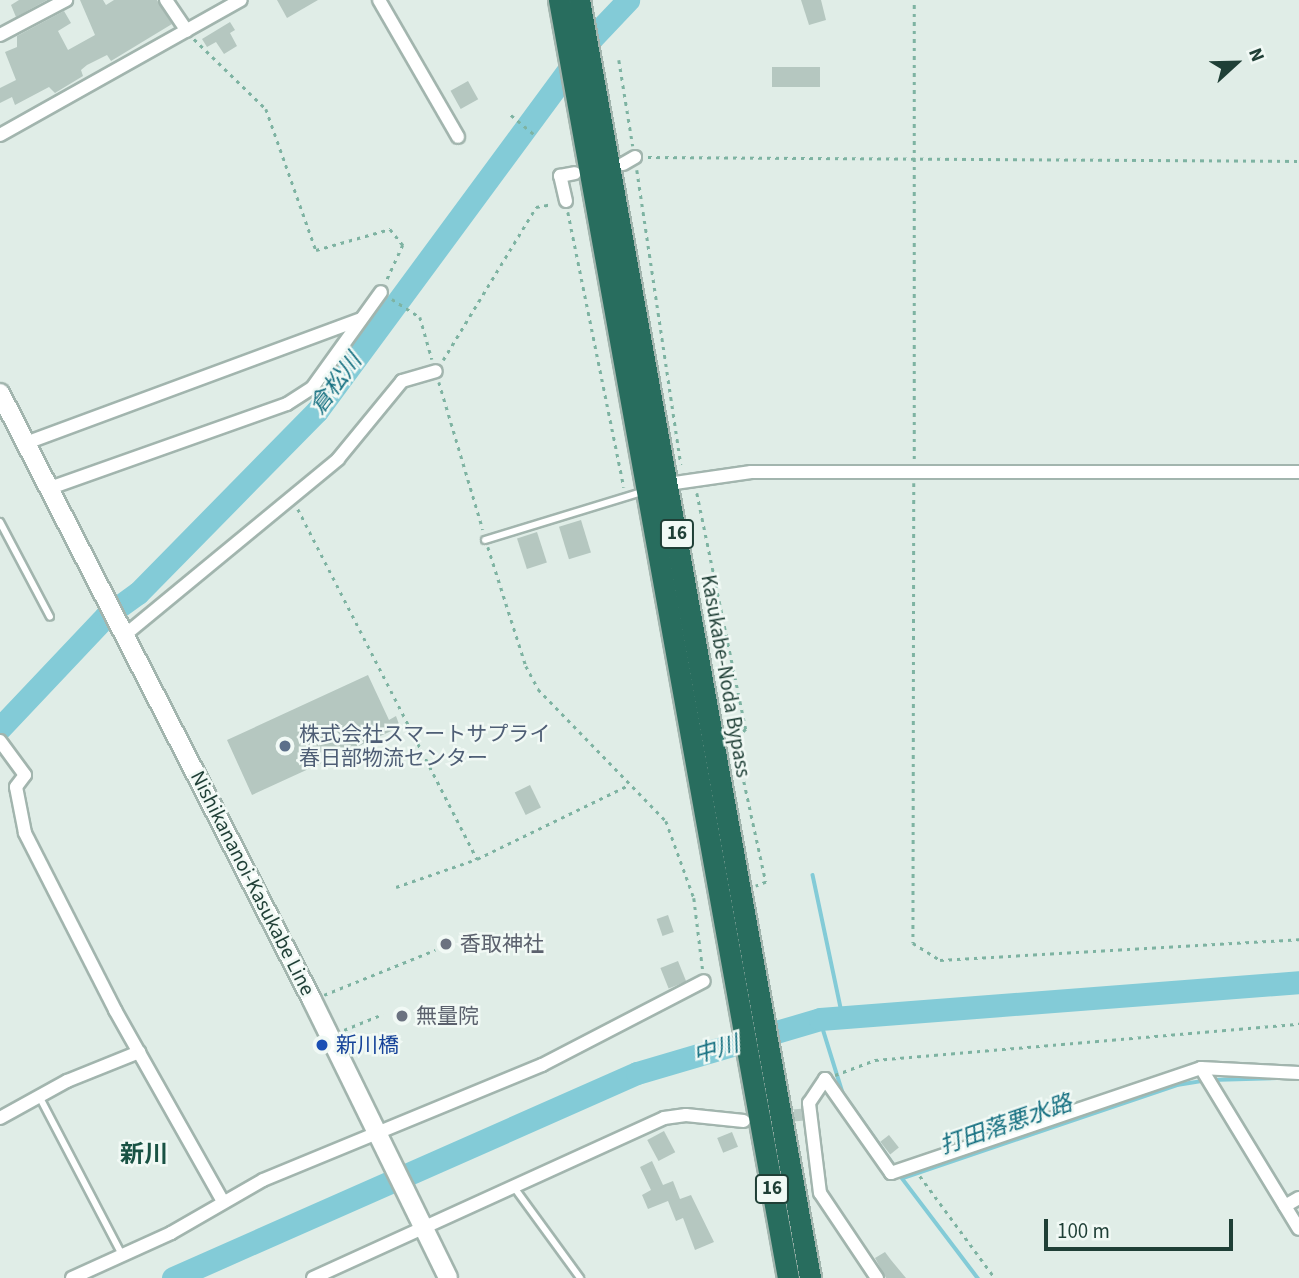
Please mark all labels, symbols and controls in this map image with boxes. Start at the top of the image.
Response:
north arrow [1201,28,1271,98]
text: N [1241,44,1271,66]
water label: 倉松川 [304,348,368,420]
road number: 16 [660,519,694,550]
street label: Kasukabe-Noda Bypass [696,573,756,779]
place label: 株式会社スマートサプライ 春日部物流センター [299,721,551,771]
marker: 株式会社スマートサプライ 春日部物流センター [277,738,293,754]
street label: Nishikananoi-Kasukabe Line [185,766,321,1000]
place label: 香取神社 [460,931,544,957]
marker: 香取神社 [438,936,454,952]
place label: 無量院 [416,1003,479,1029]
marker: 無量院 [394,1008,410,1024]
water label: 中川 [690,1030,742,1070]
place label: 新川橋 [336,1032,399,1058]
marker: 新川橋 [314,1037,330,1053]
water label: 打田落悪水路 [936,1089,1076,1161]
district label: 新川 [120,1141,168,1169]
road number: 16 [754,1174,790,1204]
scale bar [1047,1204,1236,1248]
text: 100 m [1057,1216,1110,1246]

